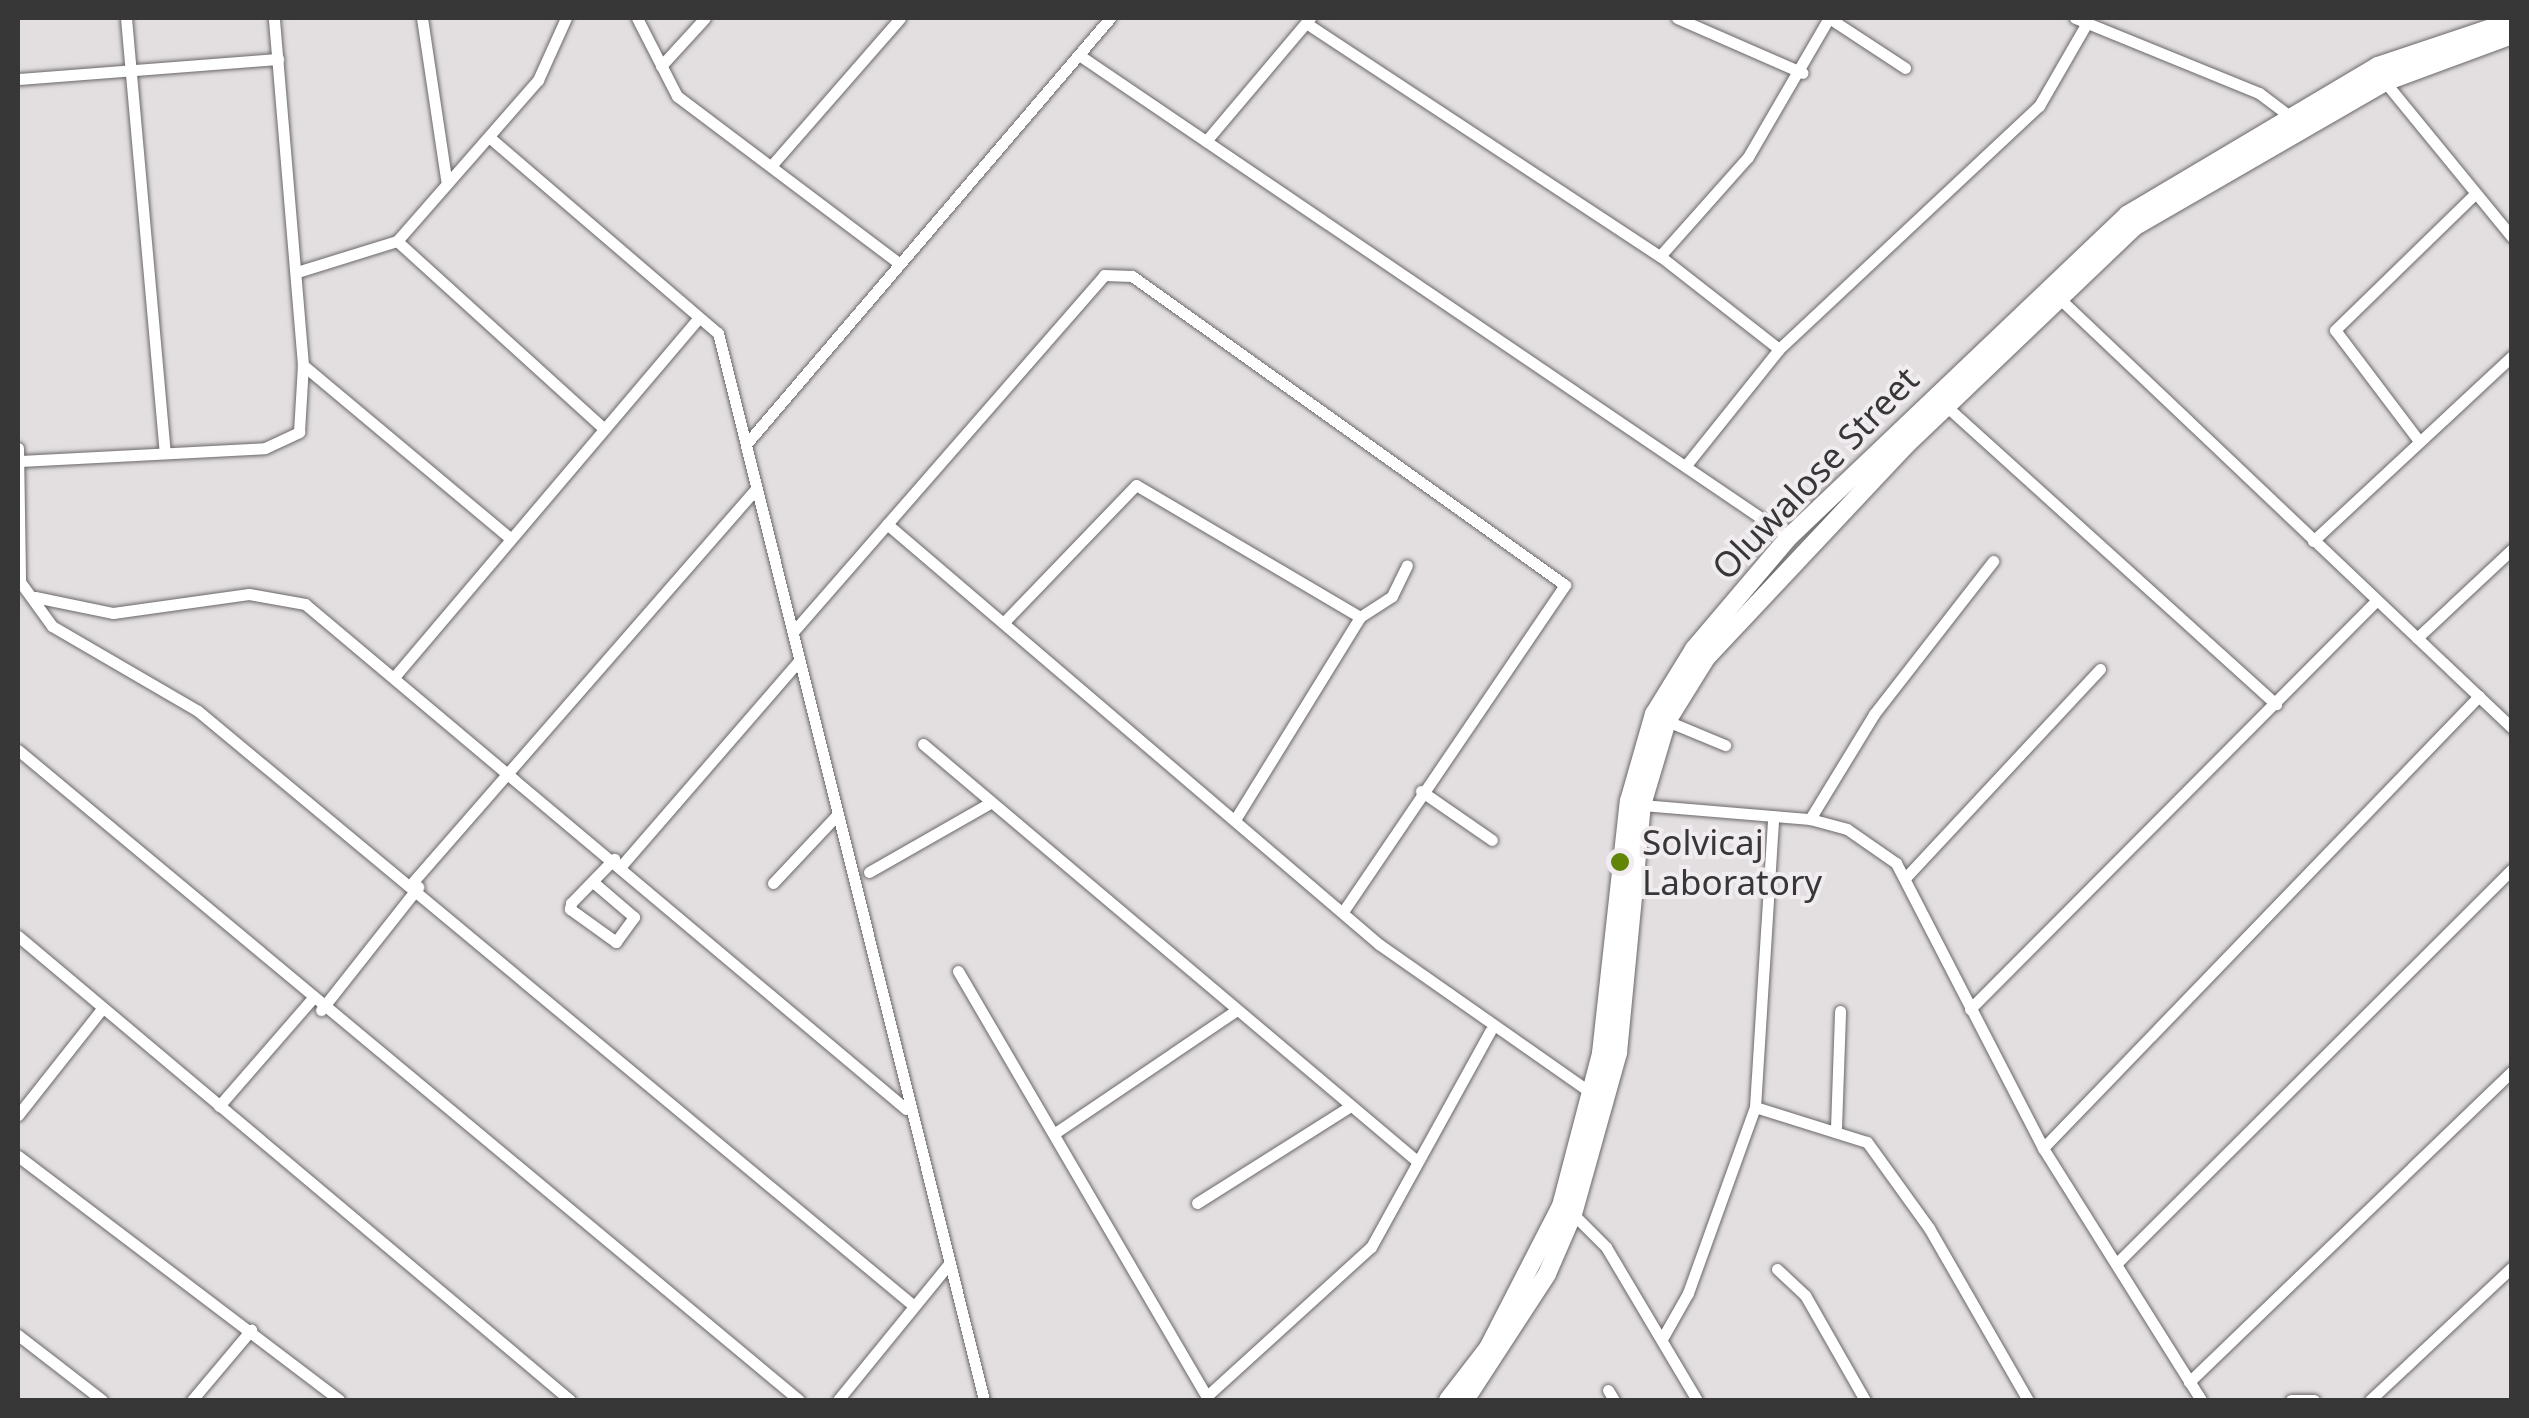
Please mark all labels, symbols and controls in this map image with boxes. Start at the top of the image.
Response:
street label: Oluwalose Street [1703,358,1927,588]
place label: Solvicaj Laboratory [1642,821,1822,903]
marker: Solvicaj Laboratory [1607,849,1633,875]

